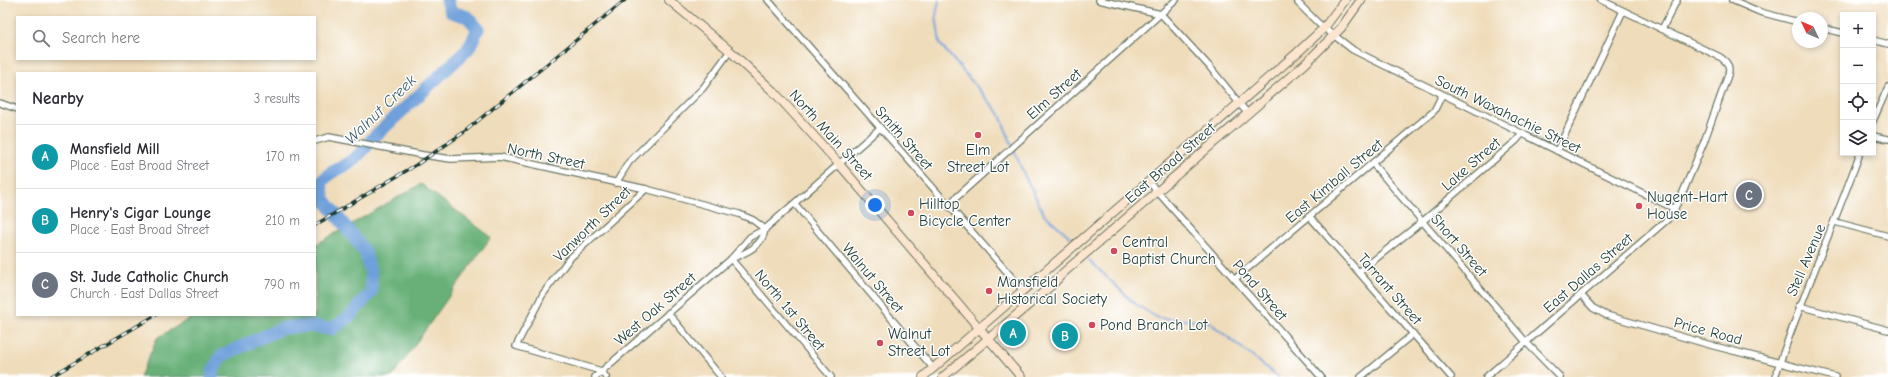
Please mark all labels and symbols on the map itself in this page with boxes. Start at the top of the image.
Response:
north arrow [1792,12,1828,48]
street label: Elm Street [1023,64,1086,123]
water label: Walnut Creek [341,71,420,148]
street label: South Waxahachie Street [1432,71,1584,157]
street label: North Main Street [786,86,877,185]
street label: Smith Street [871,102,937,174]
street label: East Broad Street [1121,119,1219,207]
marker: Elm Street Lot [973,130,983,140]
street label: Lake Street [1438,133,1505,194]
street label: East Kimball Street [1282,135,1387,227]
street label: North Street [506,139,587,173]
place label: Elm Street Lot [947,141,1010,176]
pin: C [1736,180,1762,210]
street label: Vanworth Street [550,182,635,265]
place label: Nugent-Hart House [1647,188,1728,223]
your location [865,195,885,215]
place label: Hilltop Bicycle Center [919,195,1011,230]
marker: Nugent-Hart House [1634,201,1644,211]
marker: Hilltop Bicycle Center [906,208,916,218]
street label: Short Street [1427,210,1492,281]
street label: Stell Avenue [1783,221,1829,299]
street label: East Dallas Street [1540,229,1637,317]
place label: Central Baptist Church [1122,233,1216,268]
street label: Walnut Street [839,239,908,317]
marker: Central Baptist Church [1109,246,1119,256]
street label: Tarrant Street [1354,250,1426,329]
street label: Pond Street [1229,256,1292,325]
street label: North 1st Street [751,266,830,355]
street label: West Oak Street [611,268,700,349]
place label: Mansfield Historical Society [997,273,1108,308]
marker: Mansfield Historical Society [984,286,994,296]
street label: Price Road [1672,313,1744,349]
place label: Pond Branch Lot [1100,316,1208,334]
pin: A [1000,318,1026,348]
marker: Pond Branch Lot [1087,320,1097,330]
pin: B [1052,321,1078,351]
place label: Walnut Street Lot [888,325,951,360]
marker: Walnut Street Lot [875,338,885,348]

